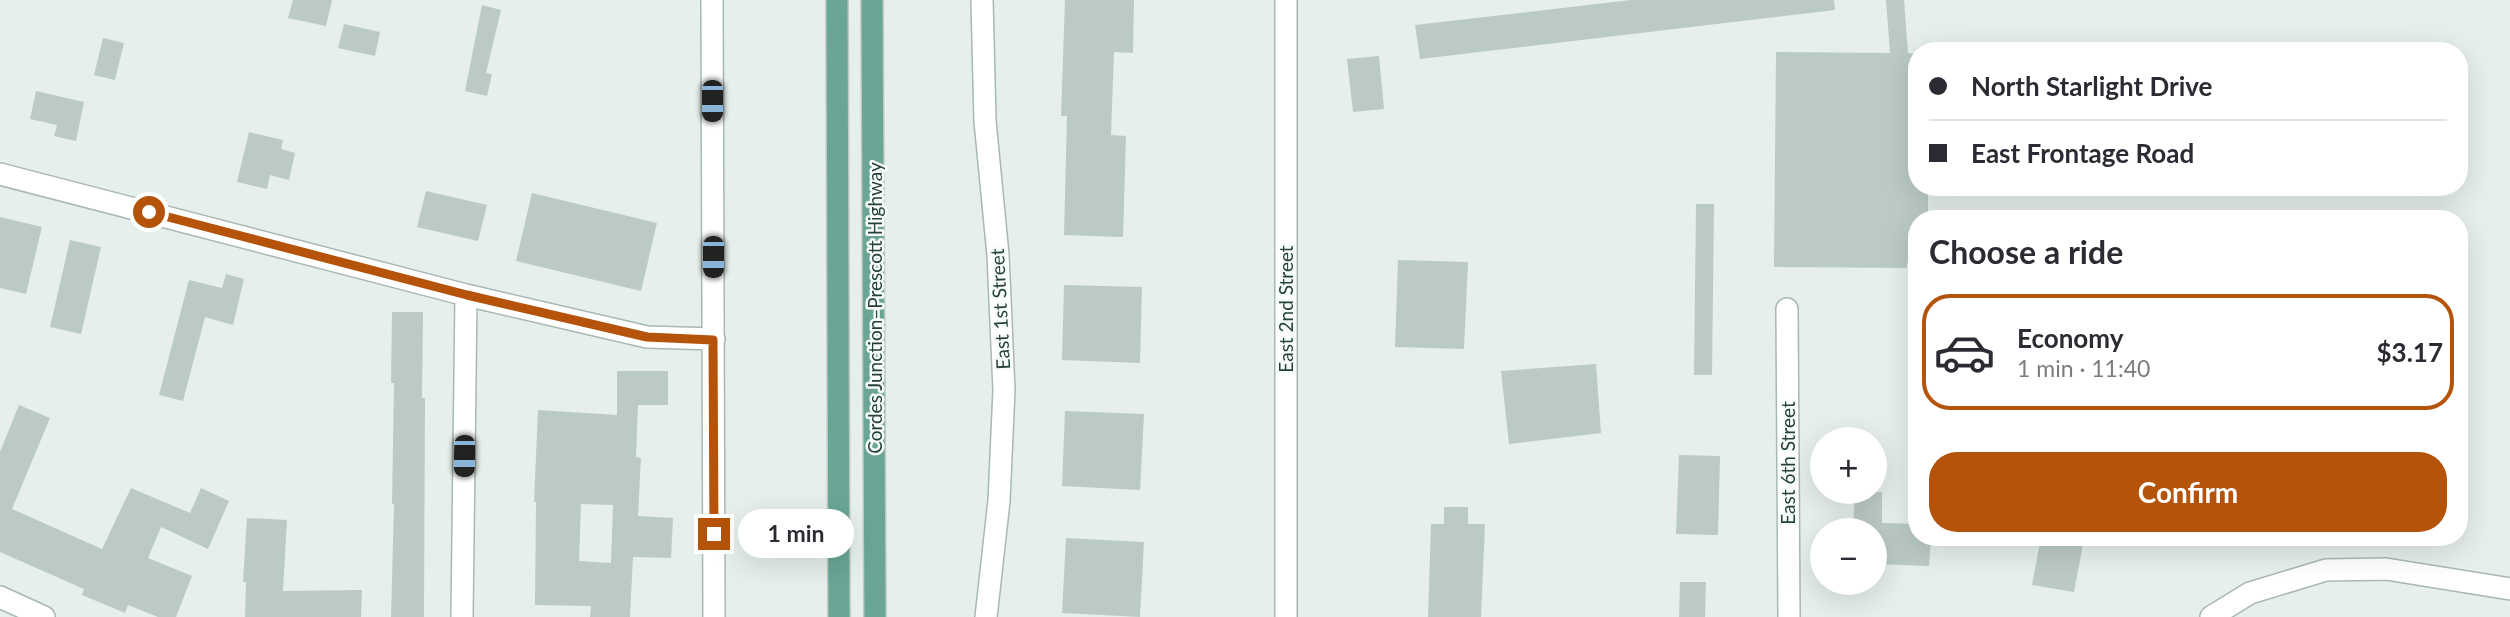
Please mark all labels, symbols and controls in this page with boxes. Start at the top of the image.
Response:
text: North Starlight Drive [1971,70,2212,102]
car [702,80,723,122]
text: East Frontage Road [1971,137,2194,169]
street label: Cordes Junction–Prescott Highway [863,162,886,454]
route start [133,196,165,228]
text: Choose a ride [1929,232,2123,271]
car [703,236,724,278]
street label: East 2nd Street [1274,245,1297,373]
street label: East 1st Street [985,248,1014,370]
icon: car [1933,321,1996,384]
text: Economy [2017,322,2123,354]
text: $3.17 [2377,336,2443,368]
text: 1 min · 11:40 [2017,354,2150,382]
street label: East 6th Street [1776,401,1799,525]
map controls [1810,427,1887,595]
button: + [1810,427,1887,504]
car [454,435,475,477]
button: Confirm [1929,452,2447,532]
callout: 1 min [738,510,854,558]
route end [698,518,730,550]
button: − [1810,518,1887,595]
text: 1 min [767,519,825,547]

